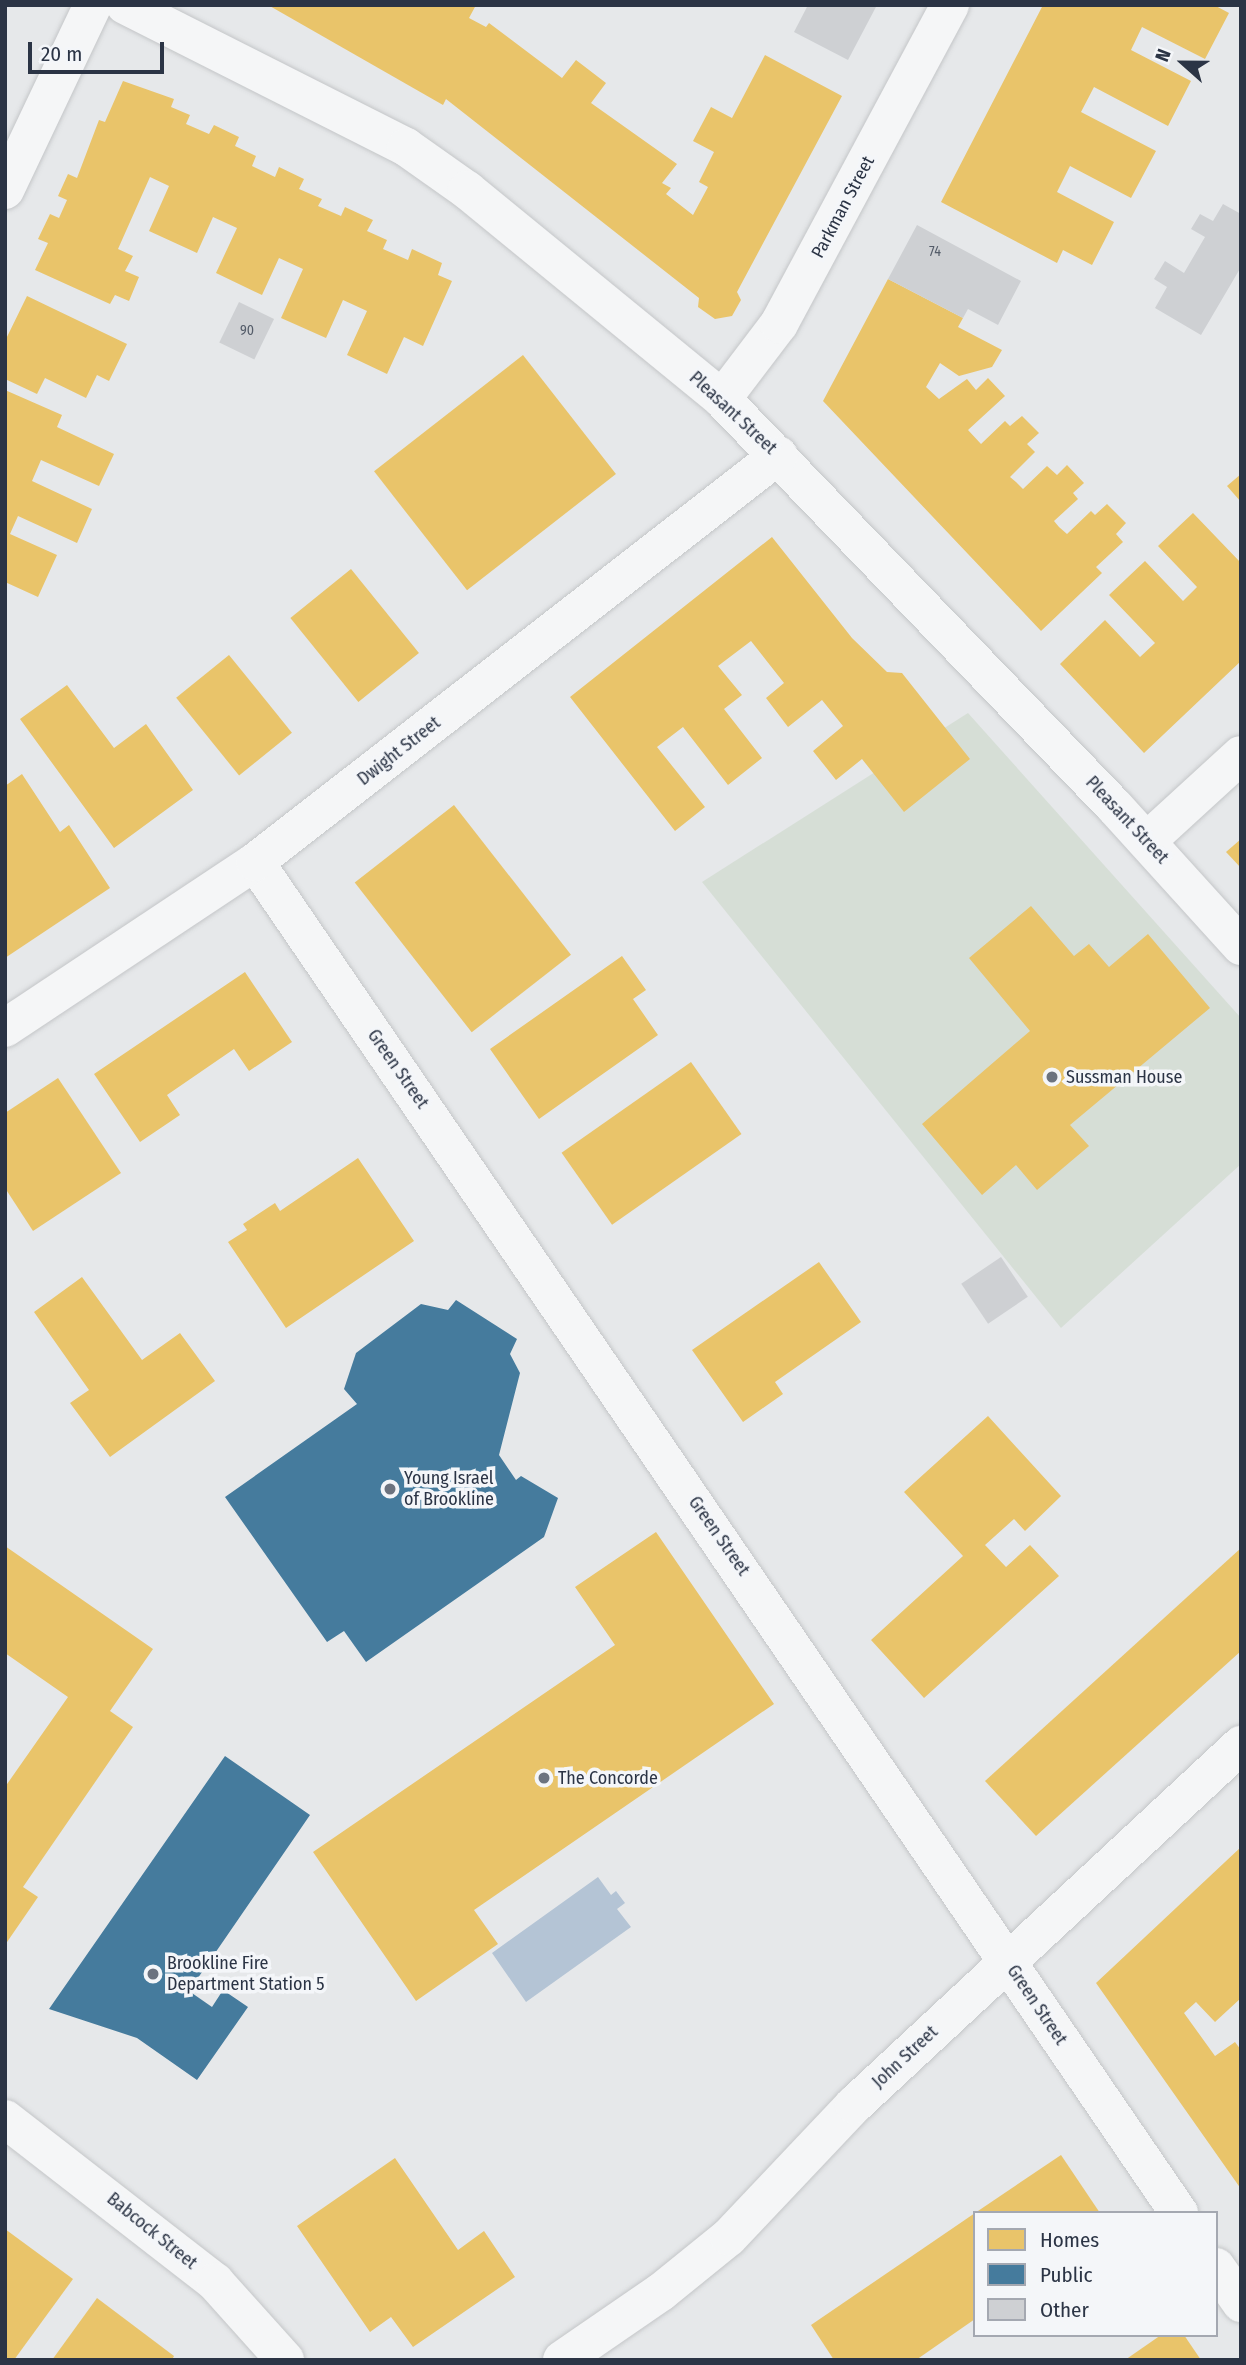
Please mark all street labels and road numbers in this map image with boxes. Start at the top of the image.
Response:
street label: Parkman Street [807,152,879,262]
street label: Pleasant Street [685,367,781,459]
street label: Dwight Street [353,712,445,790]
street label: Pleasant Street [1081,772,1173,868]
street label: Green Street [363,1025,433,1113]
street label: Green Street [684,1492,754,1580]
street label: Green Street [1002,1961,1072,2049]
street label: John Street [868,2021,942,2093]
street label: Babcock Street [103,2188,201,2274]

